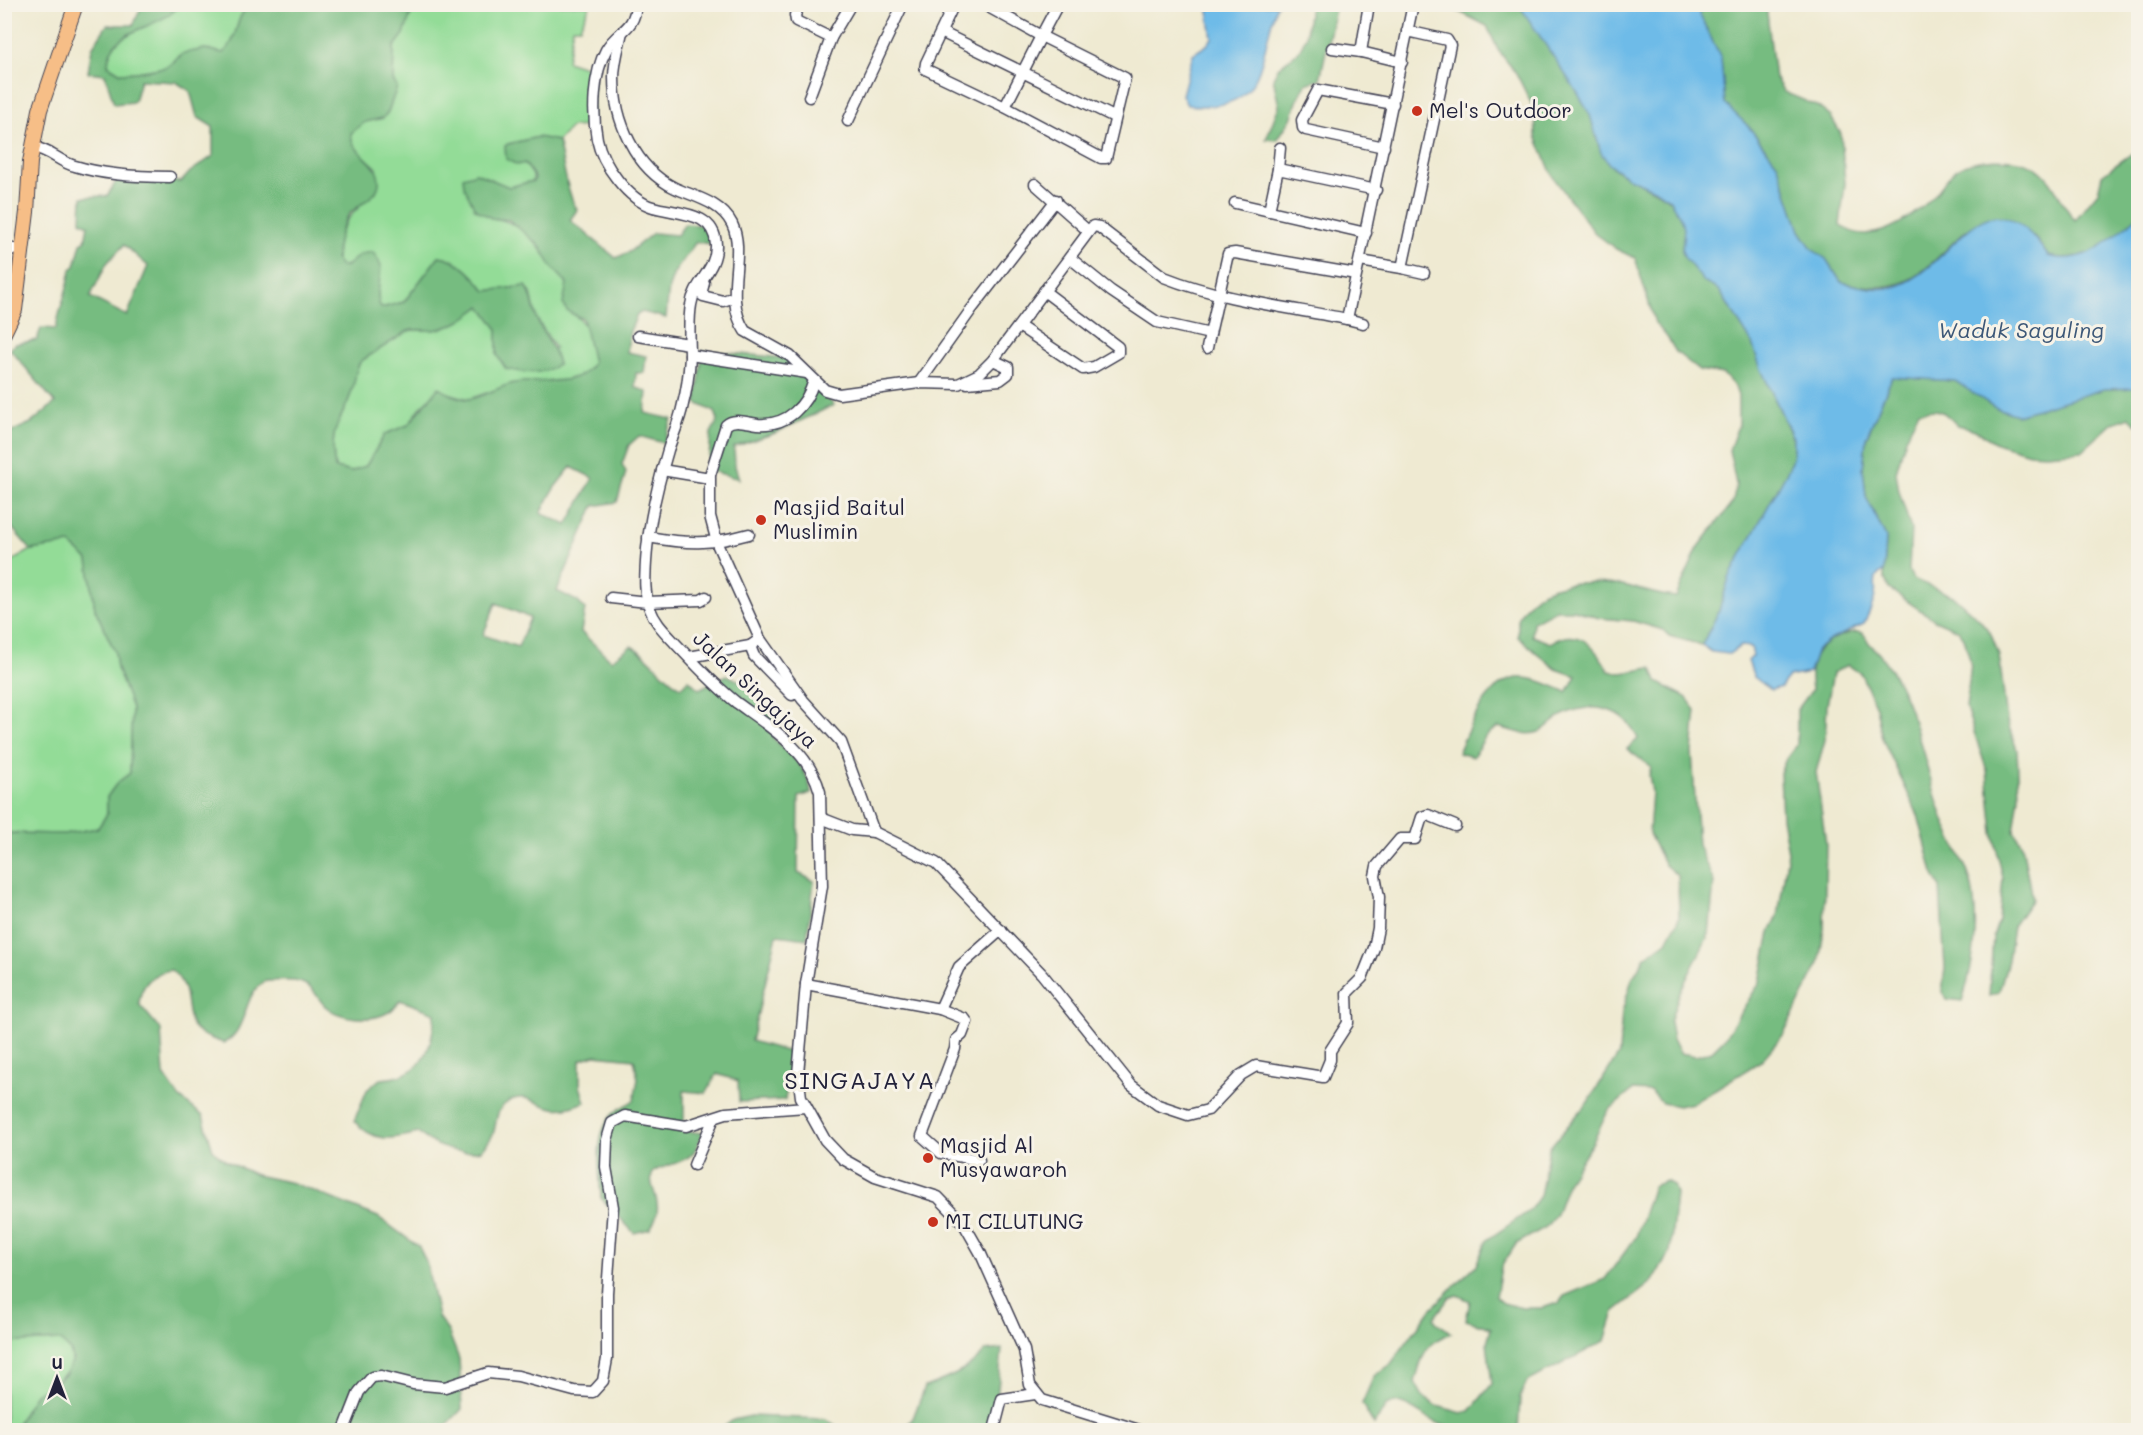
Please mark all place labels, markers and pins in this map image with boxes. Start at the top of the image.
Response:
place label: Mel's Outdoor [1429,96,1572,123]
marker: Mel's Outdoor [1410,104,1424,118]
place label: Masjid Baitul Muslimin [773,493,905,544]
marker: Masjid Baitul Muslimin [754,513,768,527]
place label: Masjid Al Musyawaroh [940,1131,1067,1182]
marker: Masjid Al Musyawaroh [921,1151,935,1165]
place label: MI CILUTUNG [945,1207,1084,1234]
marker: MI CILUTUNG [926,1215,940,1229]

